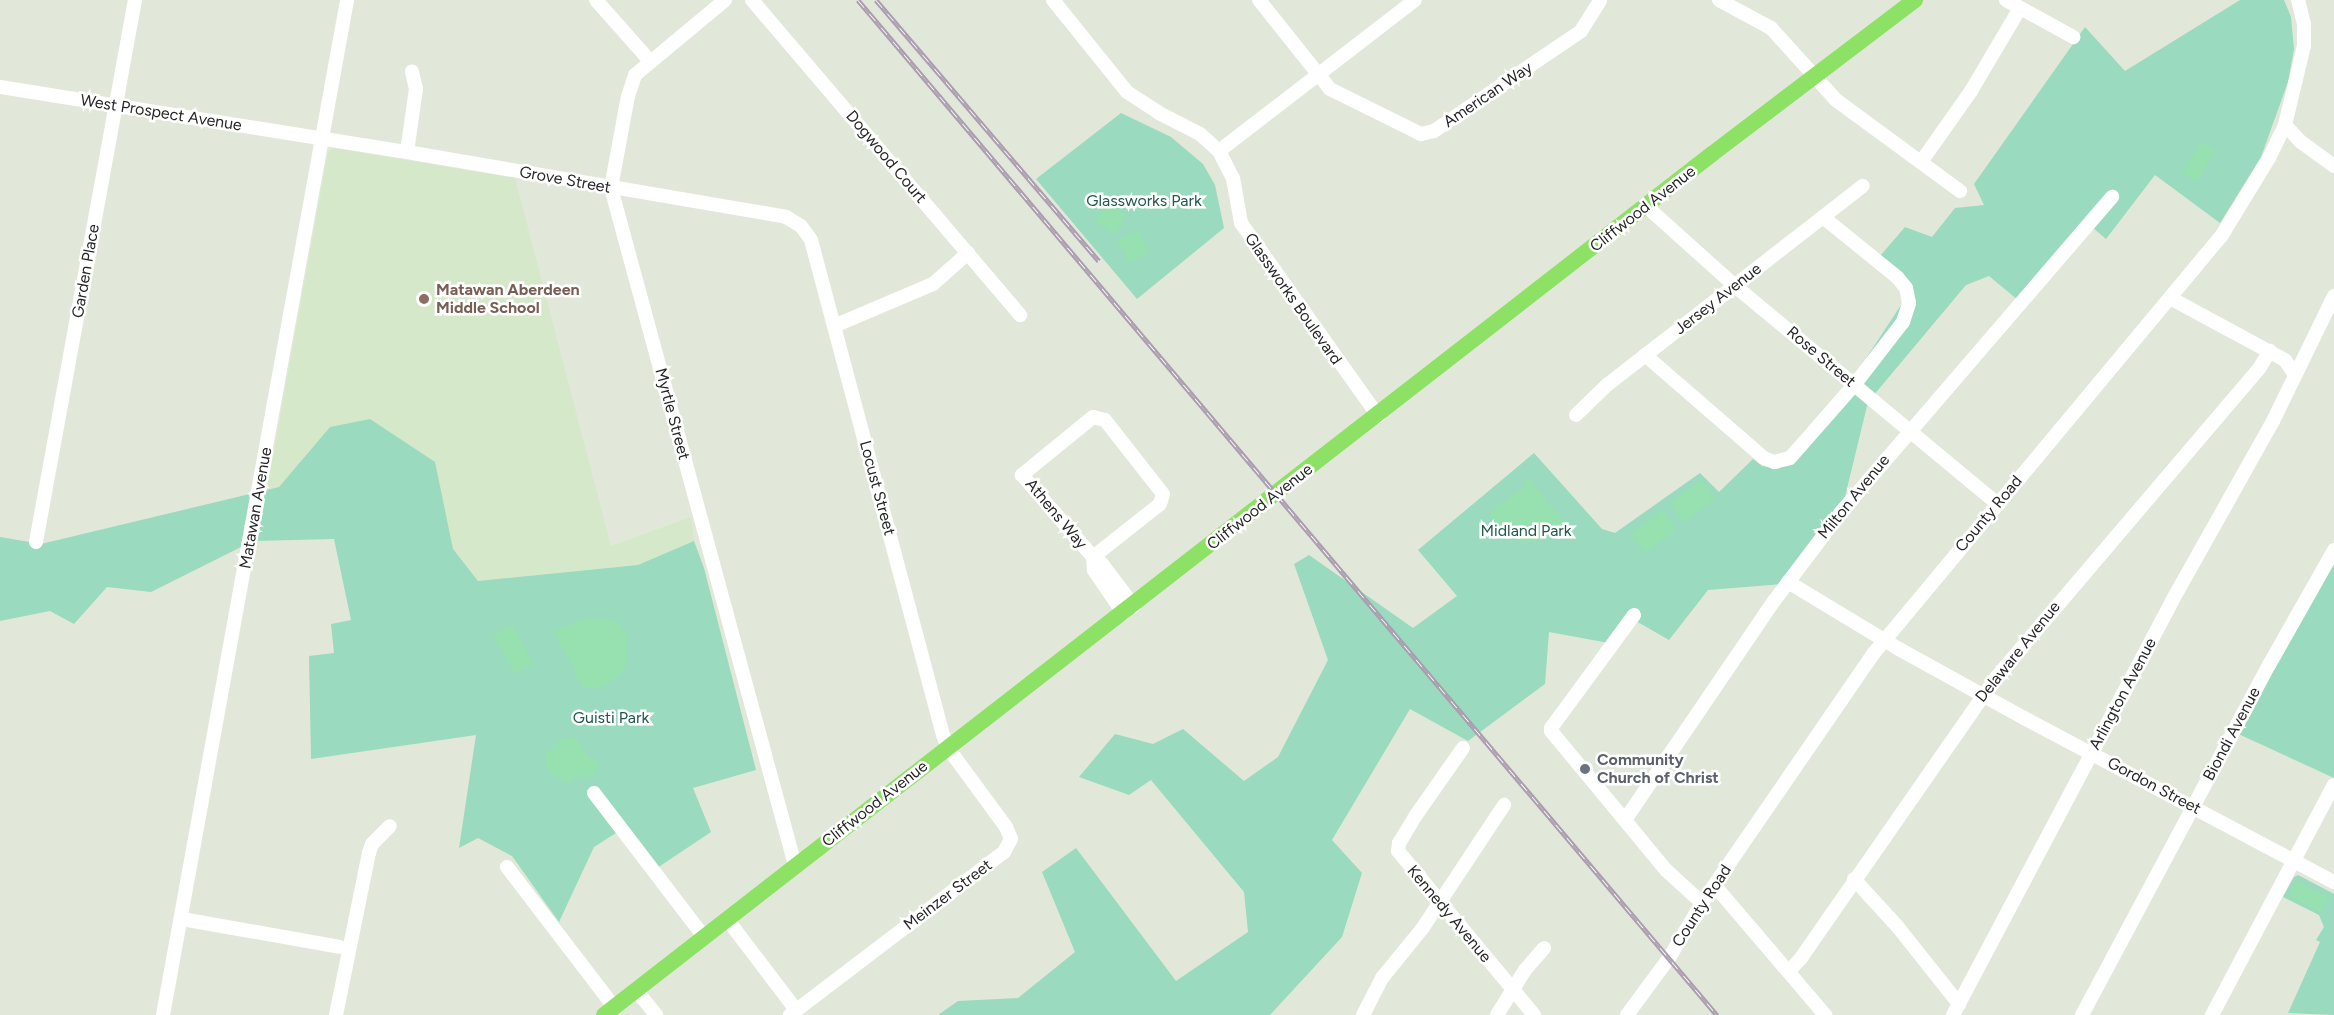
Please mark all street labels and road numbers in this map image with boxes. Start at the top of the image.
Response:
street label: American Way [1440,58,1536,132]
street label: West Prospect Avenue [79,91,243,135]
street label: Dogwood Court [842,107,930,207]
street label: Cliffwood Avenue [1586,162,1700,256]
street label: Grove Street [518,163,612,197]
street label: Garden Place [68,223,104,319]
street label: Glassworks Boulevard [1240,230,1346,368]
street label: Jersey Avenue [1671,259,1765,339]
street label: Rose Street [1783,323,1859,391]
street label: Myrtle Street [651,366,693,462]
street label: Locust Street [855,438,899,538]
street label: Matawan Avenue [236,446,276,570]
street label: Milton Avenue [1814,451,1894,543]
street label: Cliffwood Avenue [1203,460,1317,554]
street label: County Road [1951,472,2027,556]
street label: Athens Way [1021,475,1091,553]
street label: Delaware Avenue [1972,598,2064,706]
street label: Arlington Avenue [2085,635,2161,753]
street label: Biondi Avenue [2199,684,2265,784]
street label: Gordon Street [2104,753,2204,819]
street label: Cliffwood Avenue [818,757,932,851]
street label: Meinzer Street [900,856,996,934]
street label: County Road [1668,861,1736,951]
street label: Kennedy Avenue [1403,862,1495,966]

